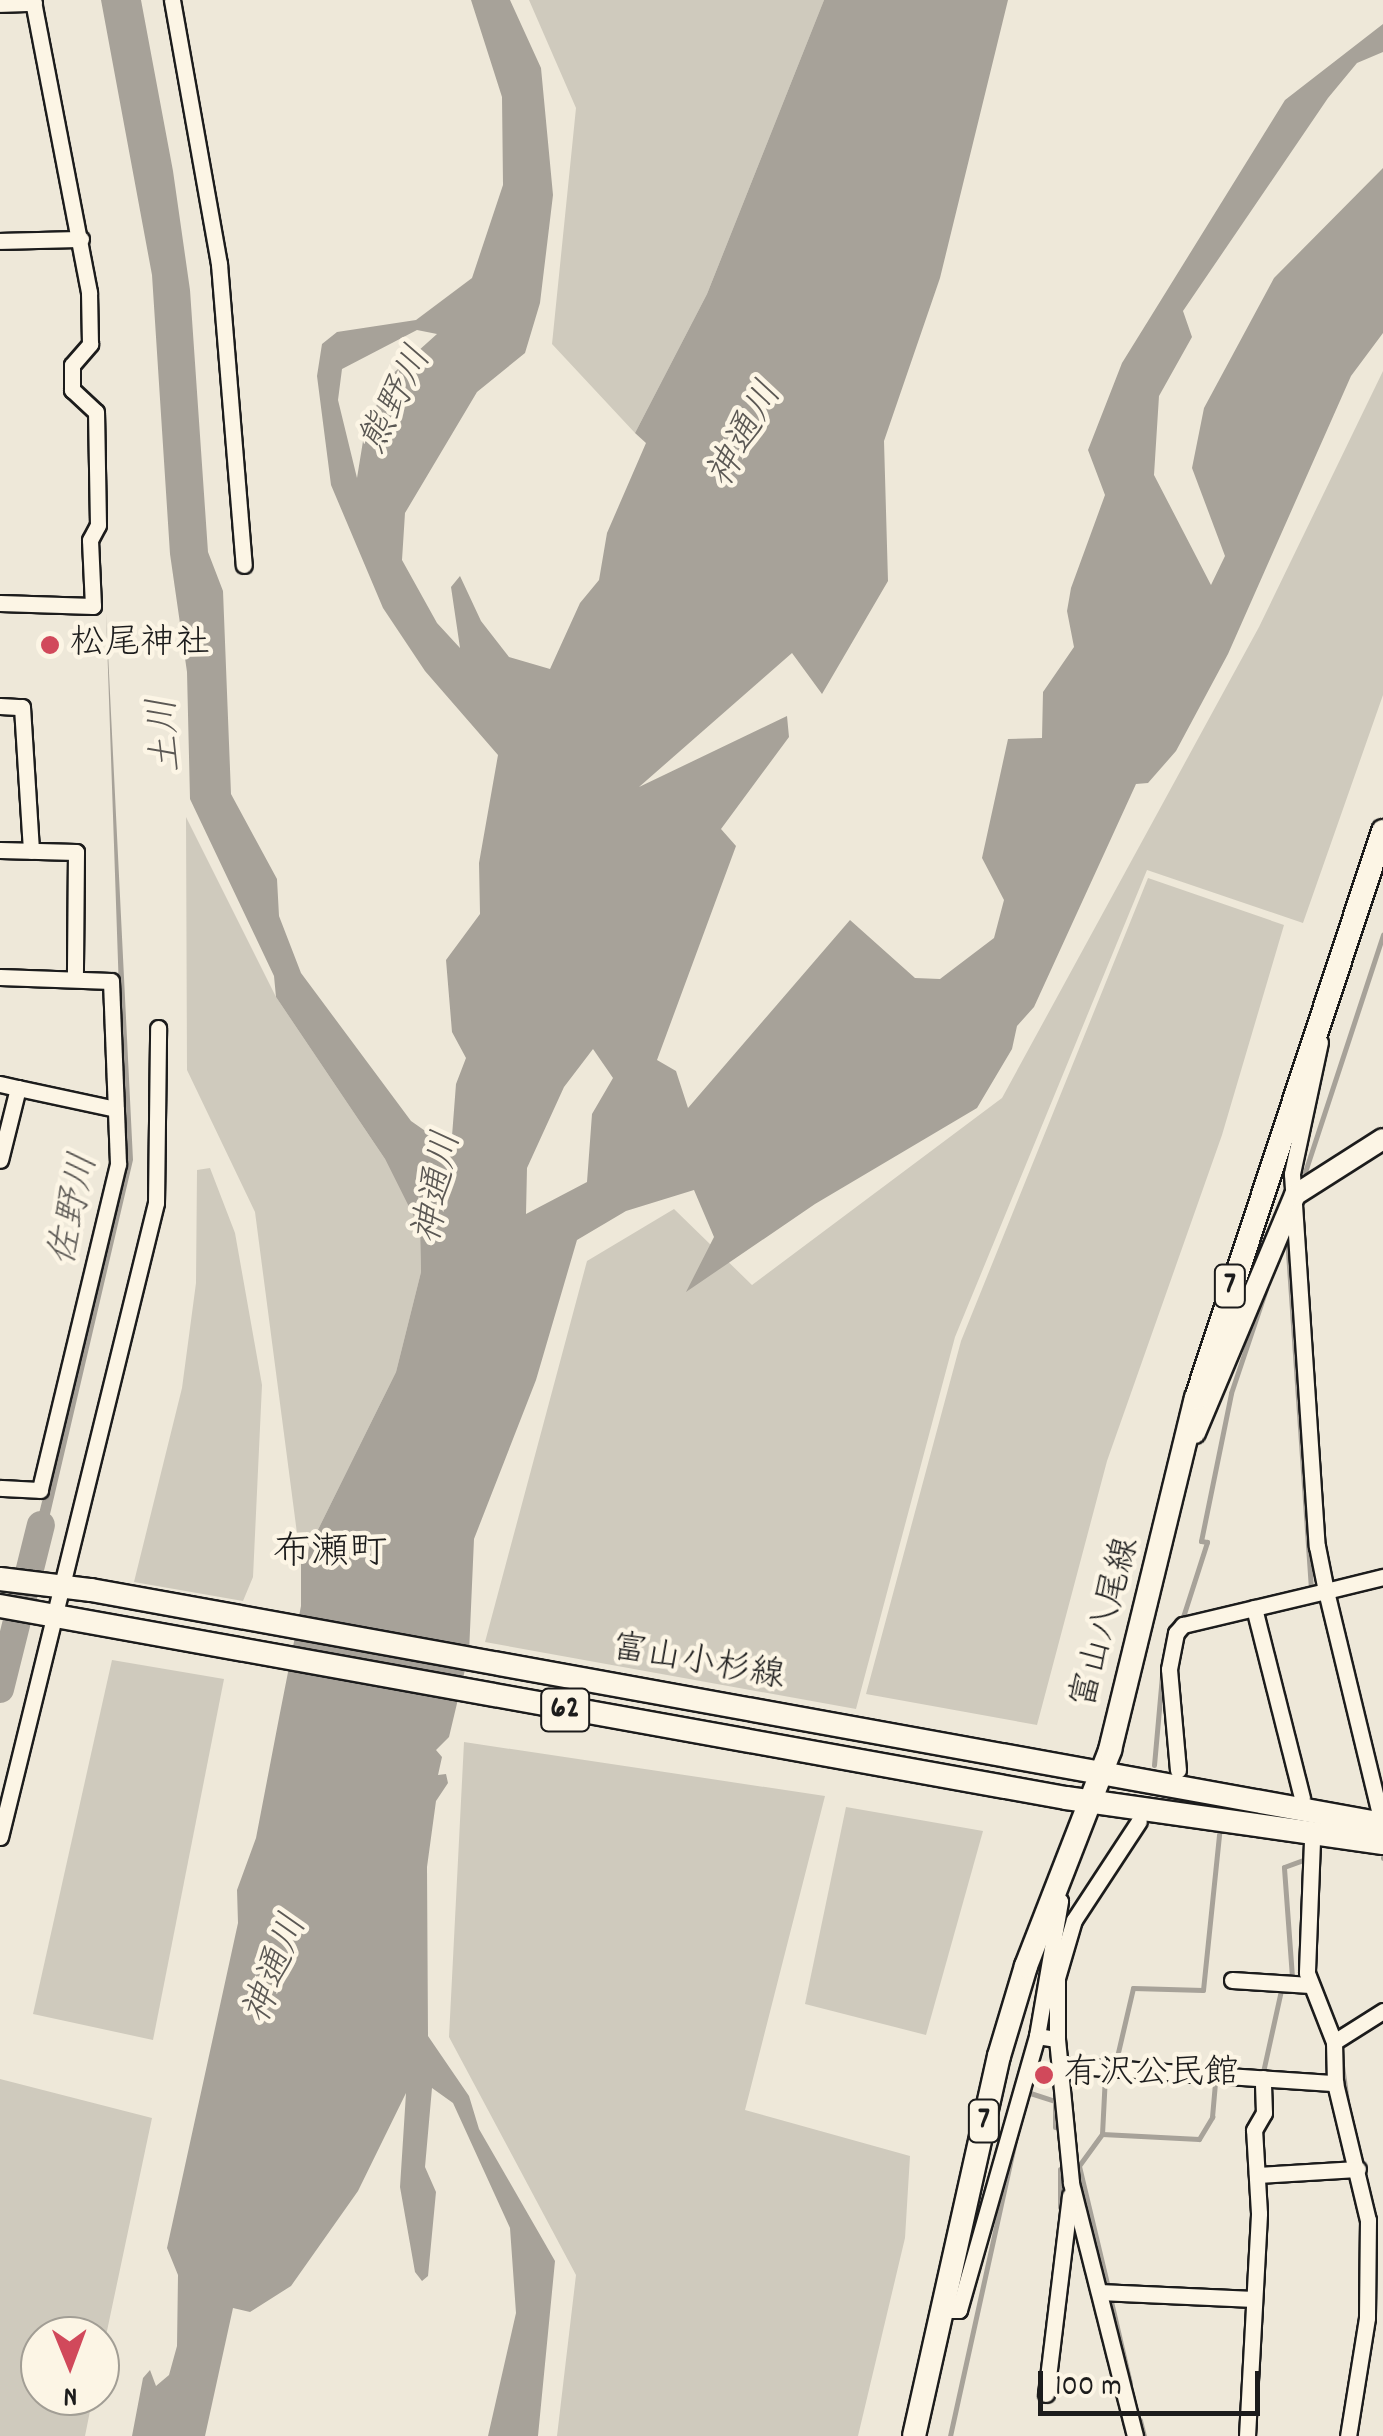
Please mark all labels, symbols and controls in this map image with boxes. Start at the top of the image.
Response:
water label: 熊野川 [352,340,444,462]
water label: 神通川 [699,375,795,497]
place label: 松尾神社 [70,624,210,666]
marker: 松尾神社 [39,634,61,656]
water label: 土川 [143,696,193,774]
water label: 神通川 [407,1128,473,1248]
water label: 佐野川 [42,1150,110,1270]
road number: 7 [1212,1259,1248,1313]
district label: 布瀬町 [273,1532,387,1578]
street label: 富山八尾線 [1064,1533,1150,1713]
street label: 富山小杉線 [608,1628,788,1700]
road number: 62 [540,1683,590,1737]
water label: 神通川 [236,1909,320,2031]
place label: 有沢公民館 [1064,2054,1239,2096]
marker: 有沢公民館 [1033,2064,1055,2086]
road number: 7 [966,2094,1002,2148]
north arrow [20,2316,120,2416]
scale bar [1043,2351,1266,2413]
text: 100 m [1055,2367,1122,2410]
text: N [63,2374,78,2414]

